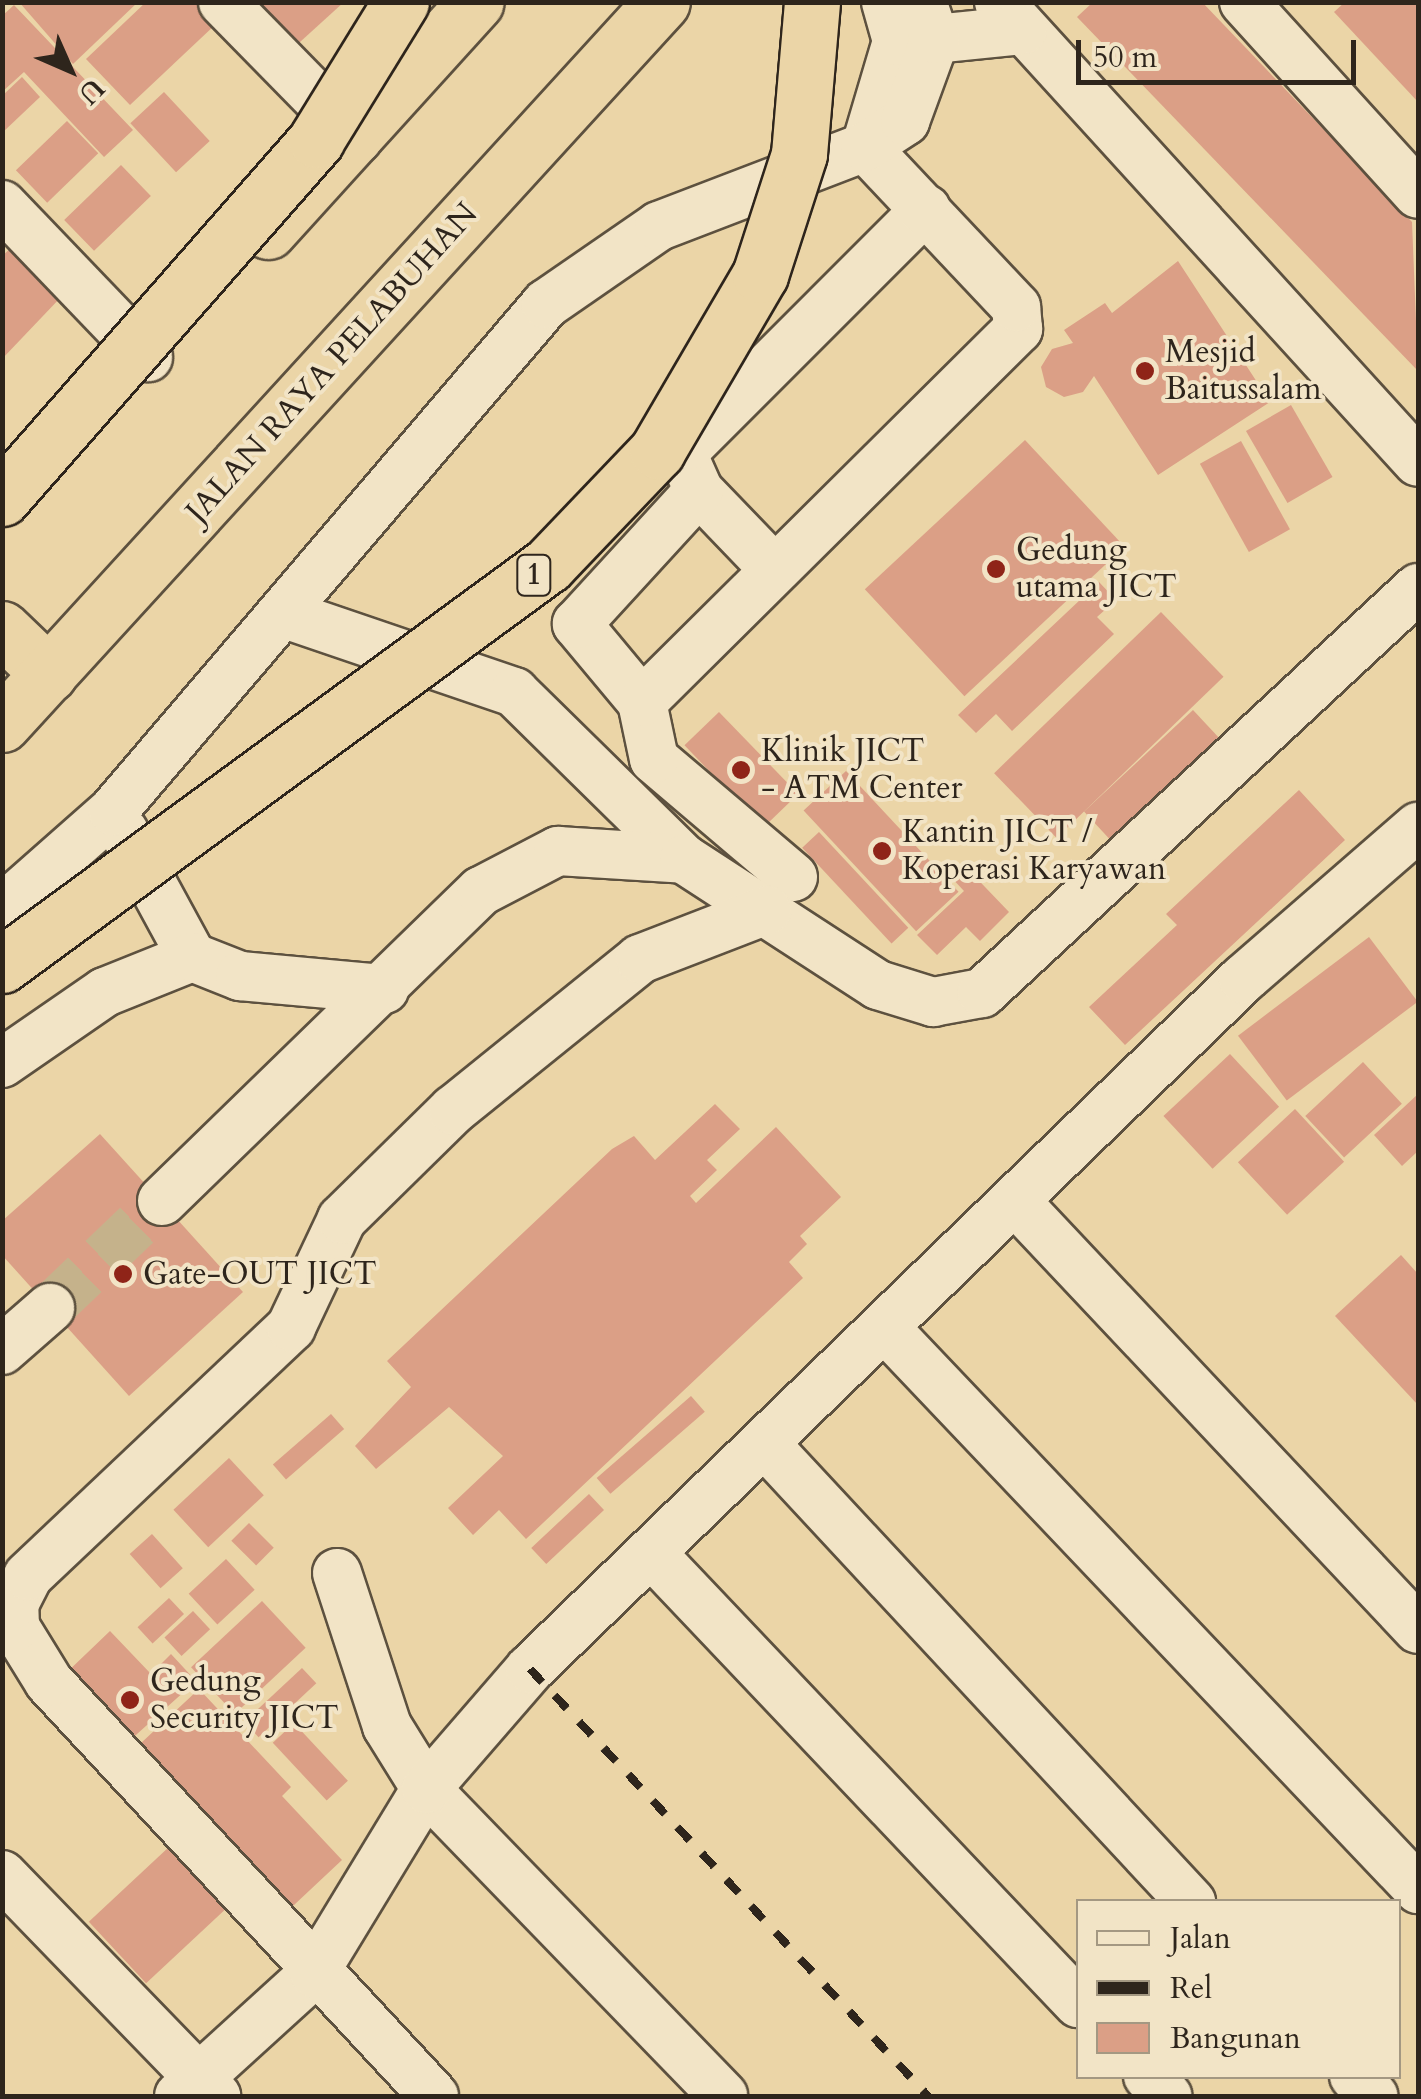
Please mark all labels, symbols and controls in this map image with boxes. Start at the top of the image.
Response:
north arrow [20,20,120,120]
scale bar [1081,20,1361,82]
text: 50 m [1093,37,1157,78]
text: U [70,70,113,113]
street label: JALAN RAYA PELABUHAN [178,195,486,531]
place label: Mesjid Baitussalam [1165,334,1322,409]
marker: Mesjid Baitussalam [1134,360,1156,382]
place label: Gedung utama JICT [1016,532,1177,607]
road number: 1 [514,550,554,600]
marker: Gedung utama JICT [985,558,1007,580]
place label: Klinik JICT - ATM Center [761,733,962,808]
marker: Klinik JICT - ATM Center [730,759,752,781]
place label: Kantin JICT / Koperasi Karyawan [902,814,1166,889]
marker: Kantin JICT / Koperasi Karyawan [871,840,893,862]
place label: Gate-OUT JICT [143,1255,377,1293]
marker: Gate-OUT JICT [112,1263,134,1285]
place label: Gedung Security JICT [150,1663,339,1738]
marker: Gedung Security JICT [119,1689,141,1711]
legend [1076,1899,1401,2079]
text: Jalan [1170,1918,1231,1959]
text: Rel [1170,1968,1212,2009]
text: Bangunan [1170,2018,1301,2059]

